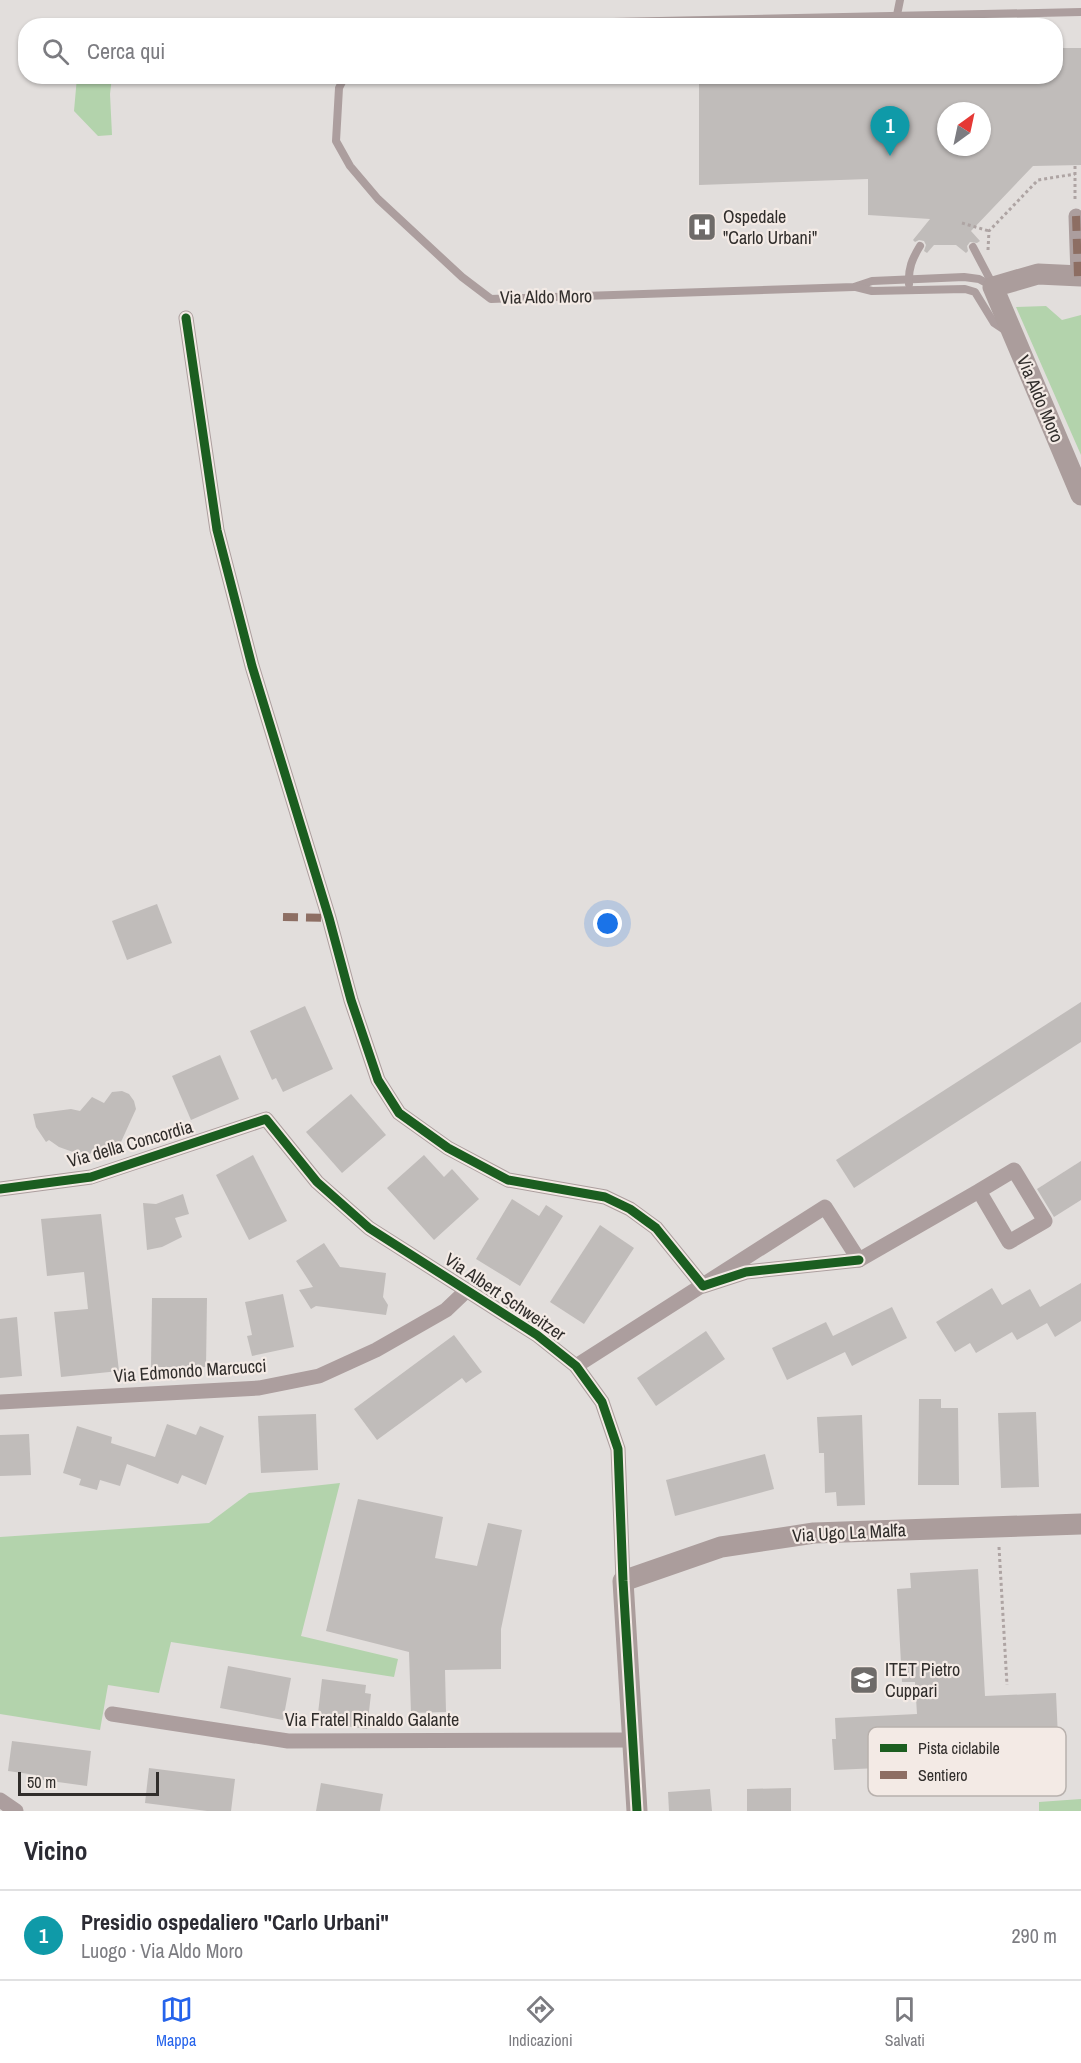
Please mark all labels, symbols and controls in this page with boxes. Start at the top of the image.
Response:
search box [18,18,1063,84]
icon: search [39,35,72,68]
text: Cerca qui [87,36,165,66]
north arrow [937,102,991,156]
pin: 1 [870,106,910,156]
place label: Ospedale "Carlo Urbani" [723,204,817,250]
hospital icon: Ospedale "Carlo Urbani" [686,211,718,243]
street label: Via Aldo Moro [500,283,592,310]
street label: Via Aldo Moro [1011,351,1070,446]
your location [593,909,622,938]
street label: Via della Concordia [64,1114,195,1173]
street label: Via Albert Schweitzer [440,1247,571,1346]
street label: Via Edmondo Marcucci [113,1353,267,1388]
street label: Via Ugo La Malfa [791,1517,906,1548]
place label: ITET Pietro Cuppari [885,1657,960,1703]
school or university icon: ITET Pietro Cuppari [848,1664,880,1696]
street label: Via Fratel Rinaldo Galante [285,1707,459,1732]
legend [868,1727,1066,1796]
text: Pista ciclabile [918,1737,1000,1759]
text: Sentiero [918,1764,968,1786]
scale bar [18,1769,159,1796]
text: 50 m [27,1771,56,1793]
text: Vicino [24,1833,88,1868]
text: Presidio ospedaliero "Carlo Urbani" [81,1907,389,1937]
text: 1 [39,1922,48,1949]
text: 290 m [1011,1922,1057,1949]
text: Luogo · Via Aldo Moro [81,1937,243,1964]
tab: Mappa [156,1993,196,2051]
tab: Indicazioni [508,1993,573,2051]
tab: Salvati [885,1993,925,2051]

